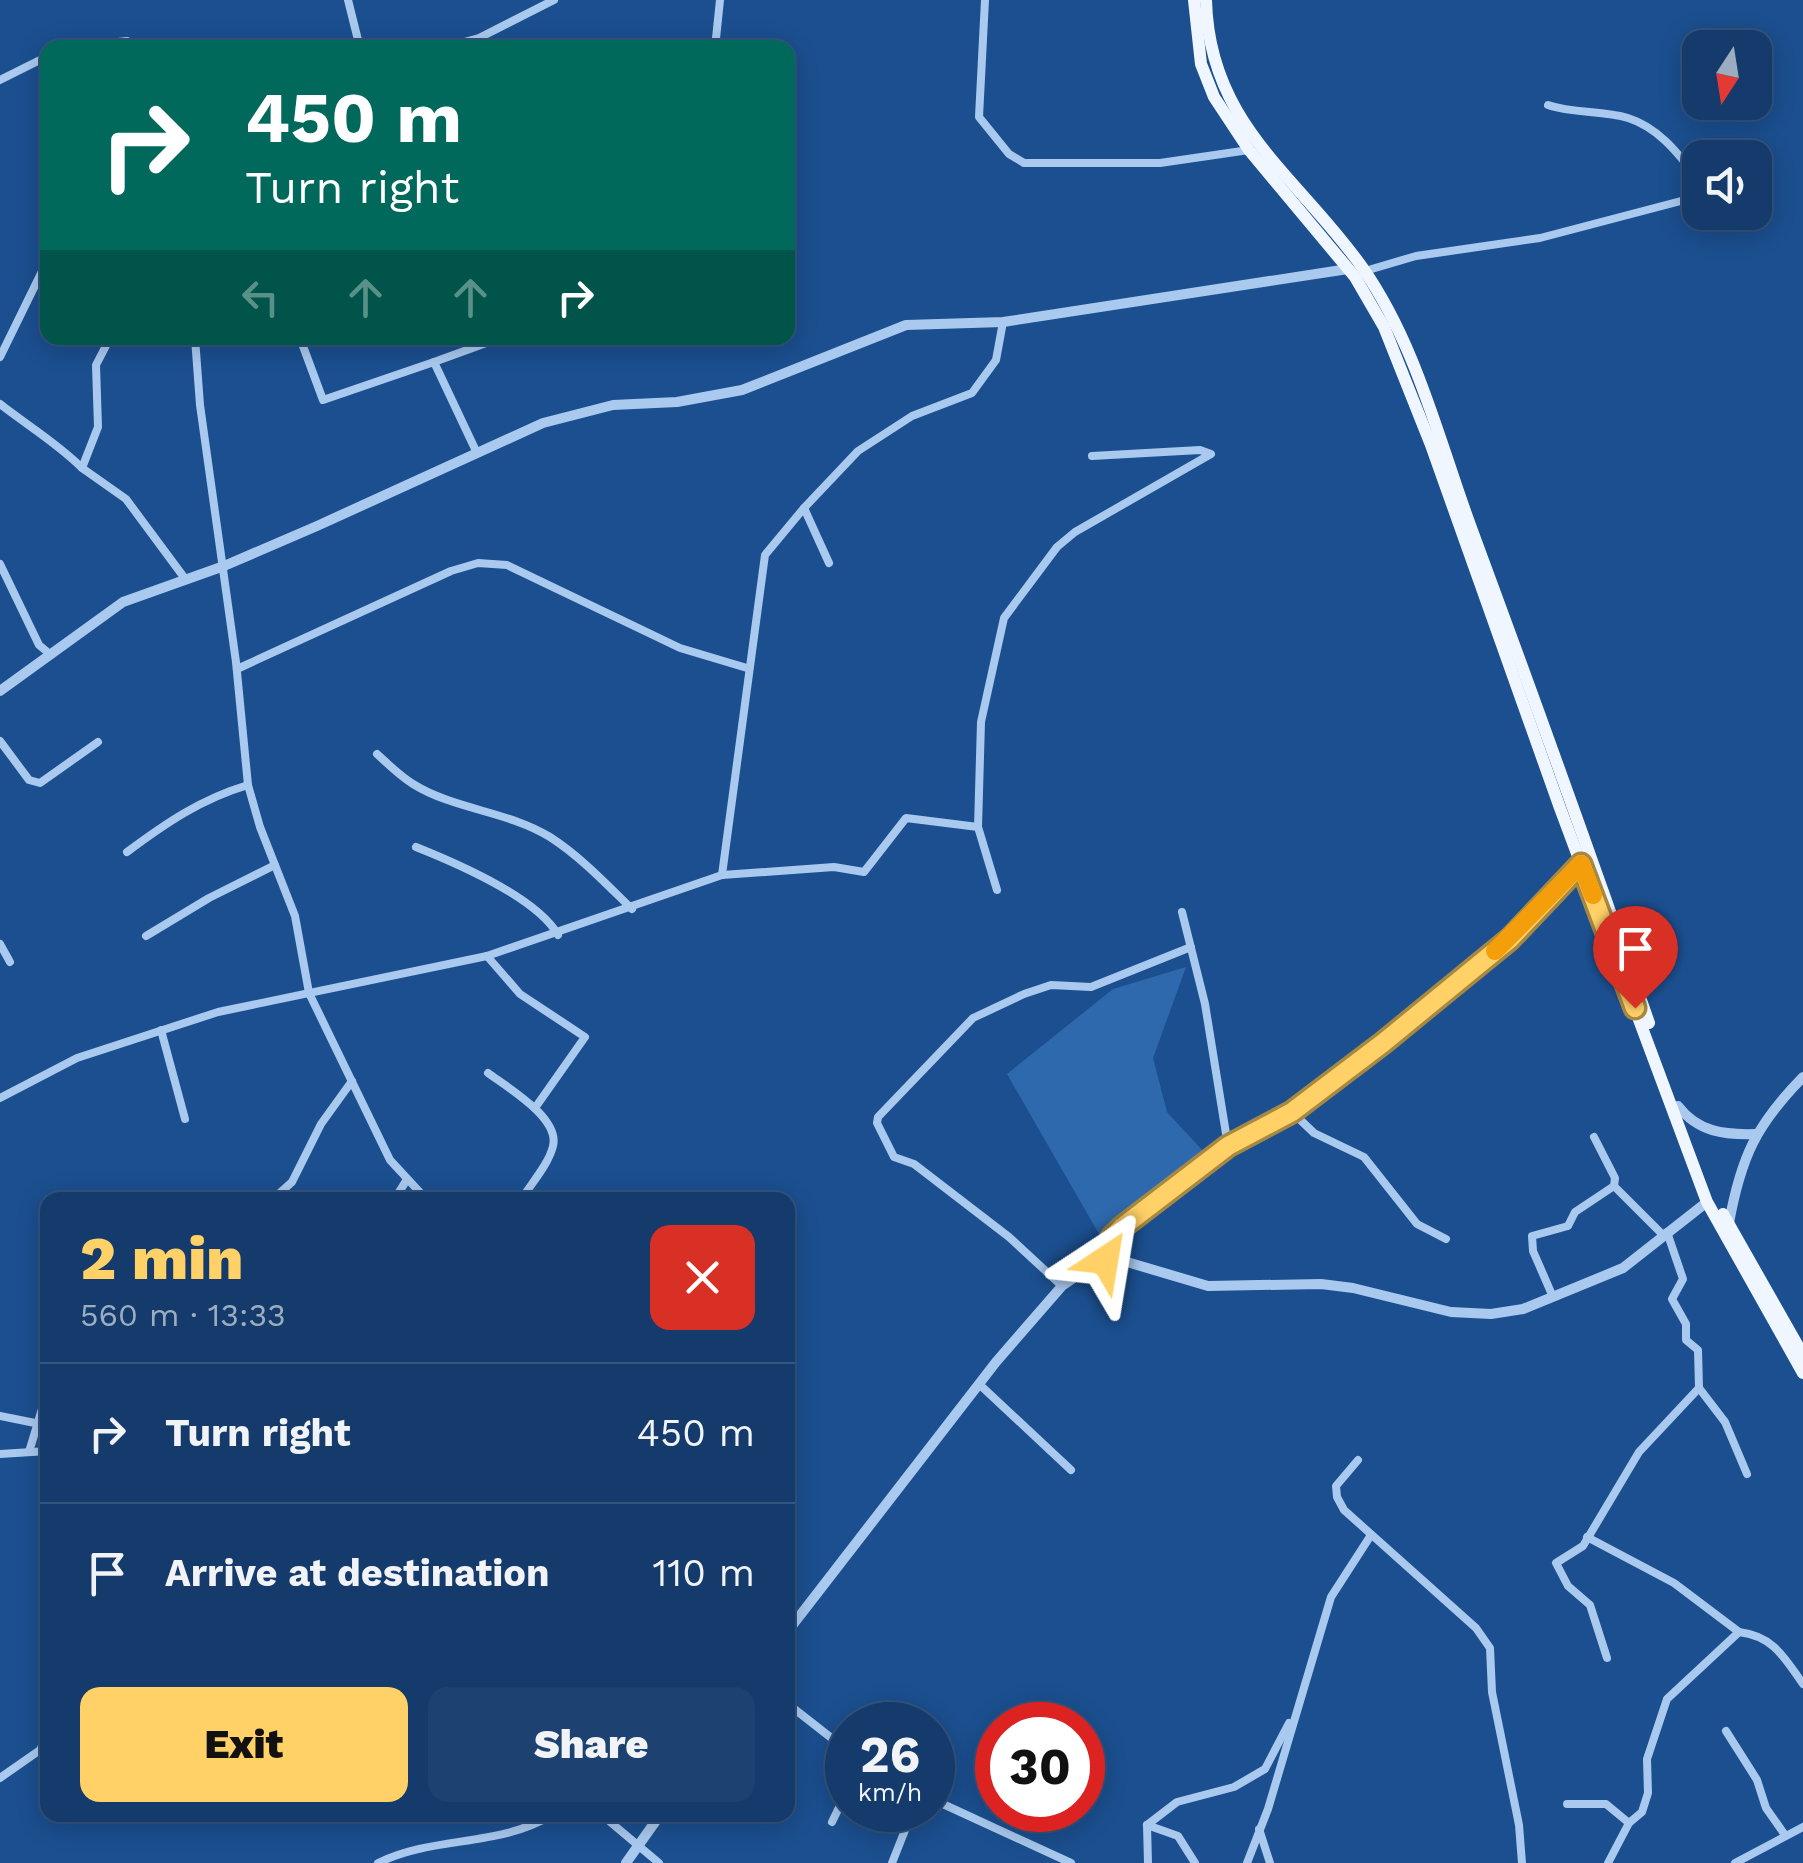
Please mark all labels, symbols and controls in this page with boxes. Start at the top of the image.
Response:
north arrow [1682,30,1772,120]
map controls [1682,30,1772,230]
text: 450 m [245,77,462,159]
icon: right [80,80,210,210]
button: sound [1682,140,1772,230]
text: Turn right [245,161,459,214]
icon: left [233,270,288,325]
icon: ahead [338,270,393,325]
icon: ahead [443,270,498,325]
icon: right [548,270,603,325]
pin [1593,906,1678,1009]
icon: arrive [1608,921,1663,976]
position arrow [1053,1208,1157,1312]
text: 2 min [80,1223,244,1294]
button: close [650,1225,755,1330]
text: 560 m · 13:33 [80,1296,286,1334]
icon: right [80,1406,135,1461]
text: Turn right [165,1411,351,1455]
text: 450 m [637,1411,755,1455]
icon: arrive [80,1546,135,1601]
text: Arrive at destination [165,1551,550,1595]
text: 110 m [653,1551,755,1595]
button: Exit [80,1687,408,1802]
button: Share [428,1687,755,1802]
speed limit sign: 30 [975,1702,1105,1832]
text: 26 [860,1725,920,1784]
text: km/h [858,1778,922,1807]

